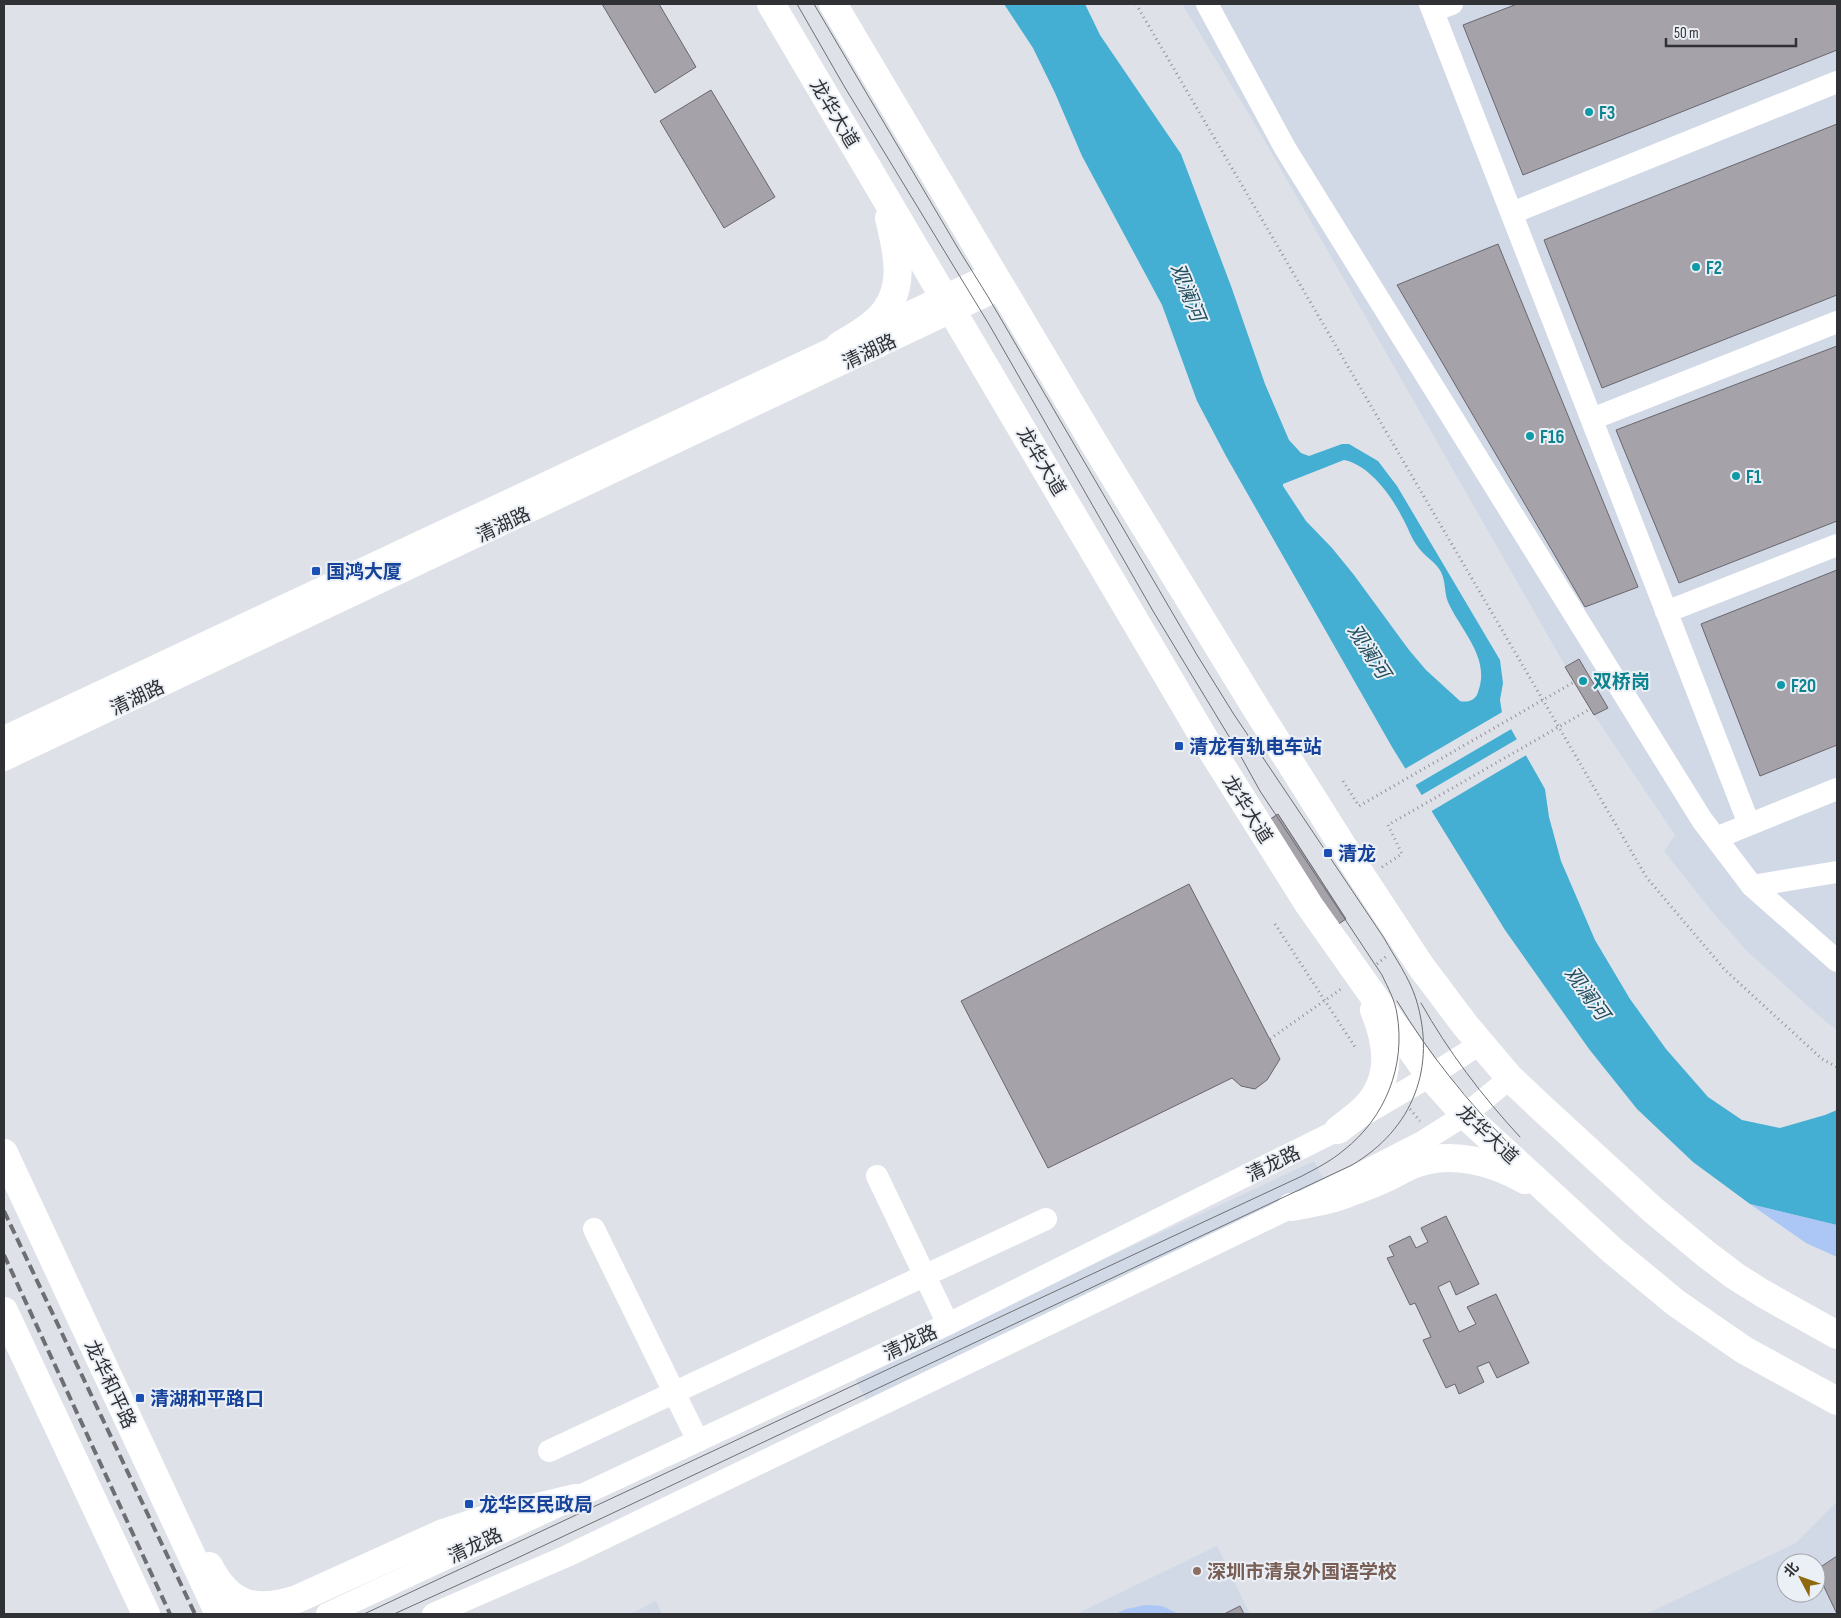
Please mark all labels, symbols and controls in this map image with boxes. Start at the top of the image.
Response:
scale bar [1666,15,1796,47]
text: 50 m [1674,24,1699,43]
street label: 龙华大道 [804,75,863,152]
place label: F3 [1599,102,1615,125]
marker: F3 [1583,106,1595,118]
place label: F2 [1706,257,1722,280]
water label: 观澜河 [1165,260,1211,328]
marker: F2 [1690,261,1702,273]
street label: 清湖路 [839,330,900,375]
street label: 龙华大道 [1011,423,1070,500]
place label: F16 [1540,426,1564,449]
marker: F16 [1524,430,1536,442]
place label: F1 [1746,466,1762,489]
marker: F1 [1730,470,1742,482]
street label: 清湖路 [473,503,534,548]
place label: 国鸿大厦 [326,561,402,584]
marker: 国鸿大厦 [310,565,322,577]
water label: 观澜河 [1342,620,1397,687]
place label: 双桥岗 [1593,671,1650,694]
marker: 双桥岗 [1577,675,1589,687]
place label: F20 [1791,675,1816,698]
street label: 清湖路 [107,676,168,721]
marker: F20 [1775,679,1787,691]
place label: 清龙有轨电车站 [1189,736,1322,759]
marker: 清龙有轨电车站 [1173,740,1185,752]
street label: 龙华大道 [1217,771,1277,848]
place label: 清龙 [1338,843,1376,866]
marker: 清龙 [1322,847,1334,859]
water label: 观澜河 [1559,962,1616,1028]
street label: 龙华大道 [1451,1101,1523,1169]
street label: 清龙路 [1243,1142,1304,1187]
street label: 清龙路 [880,1321,941,1366]
street label: 龙华和平路 [79,1337,140,1433]
place label: 清湖和平路口 [150,1388,264,1411]
marker: 清湖和平路口 [134,1392,146,1404]
place label: 龙华区民政局 [479,1494,593,1517]
marker: 龙华区民政局 [463,1498,475,1510]
street label: 清龙路 [445,1524,506,1569]
north arrow [1776,1553,1826,1603]
text: 北 [1781,1559,1803,1581]
place label: 深圳市清泉外国语学校 [1207,1561,1397,1584]
marker: 深圳市清泉外国语学校 [1191,1565,1203,1577]

